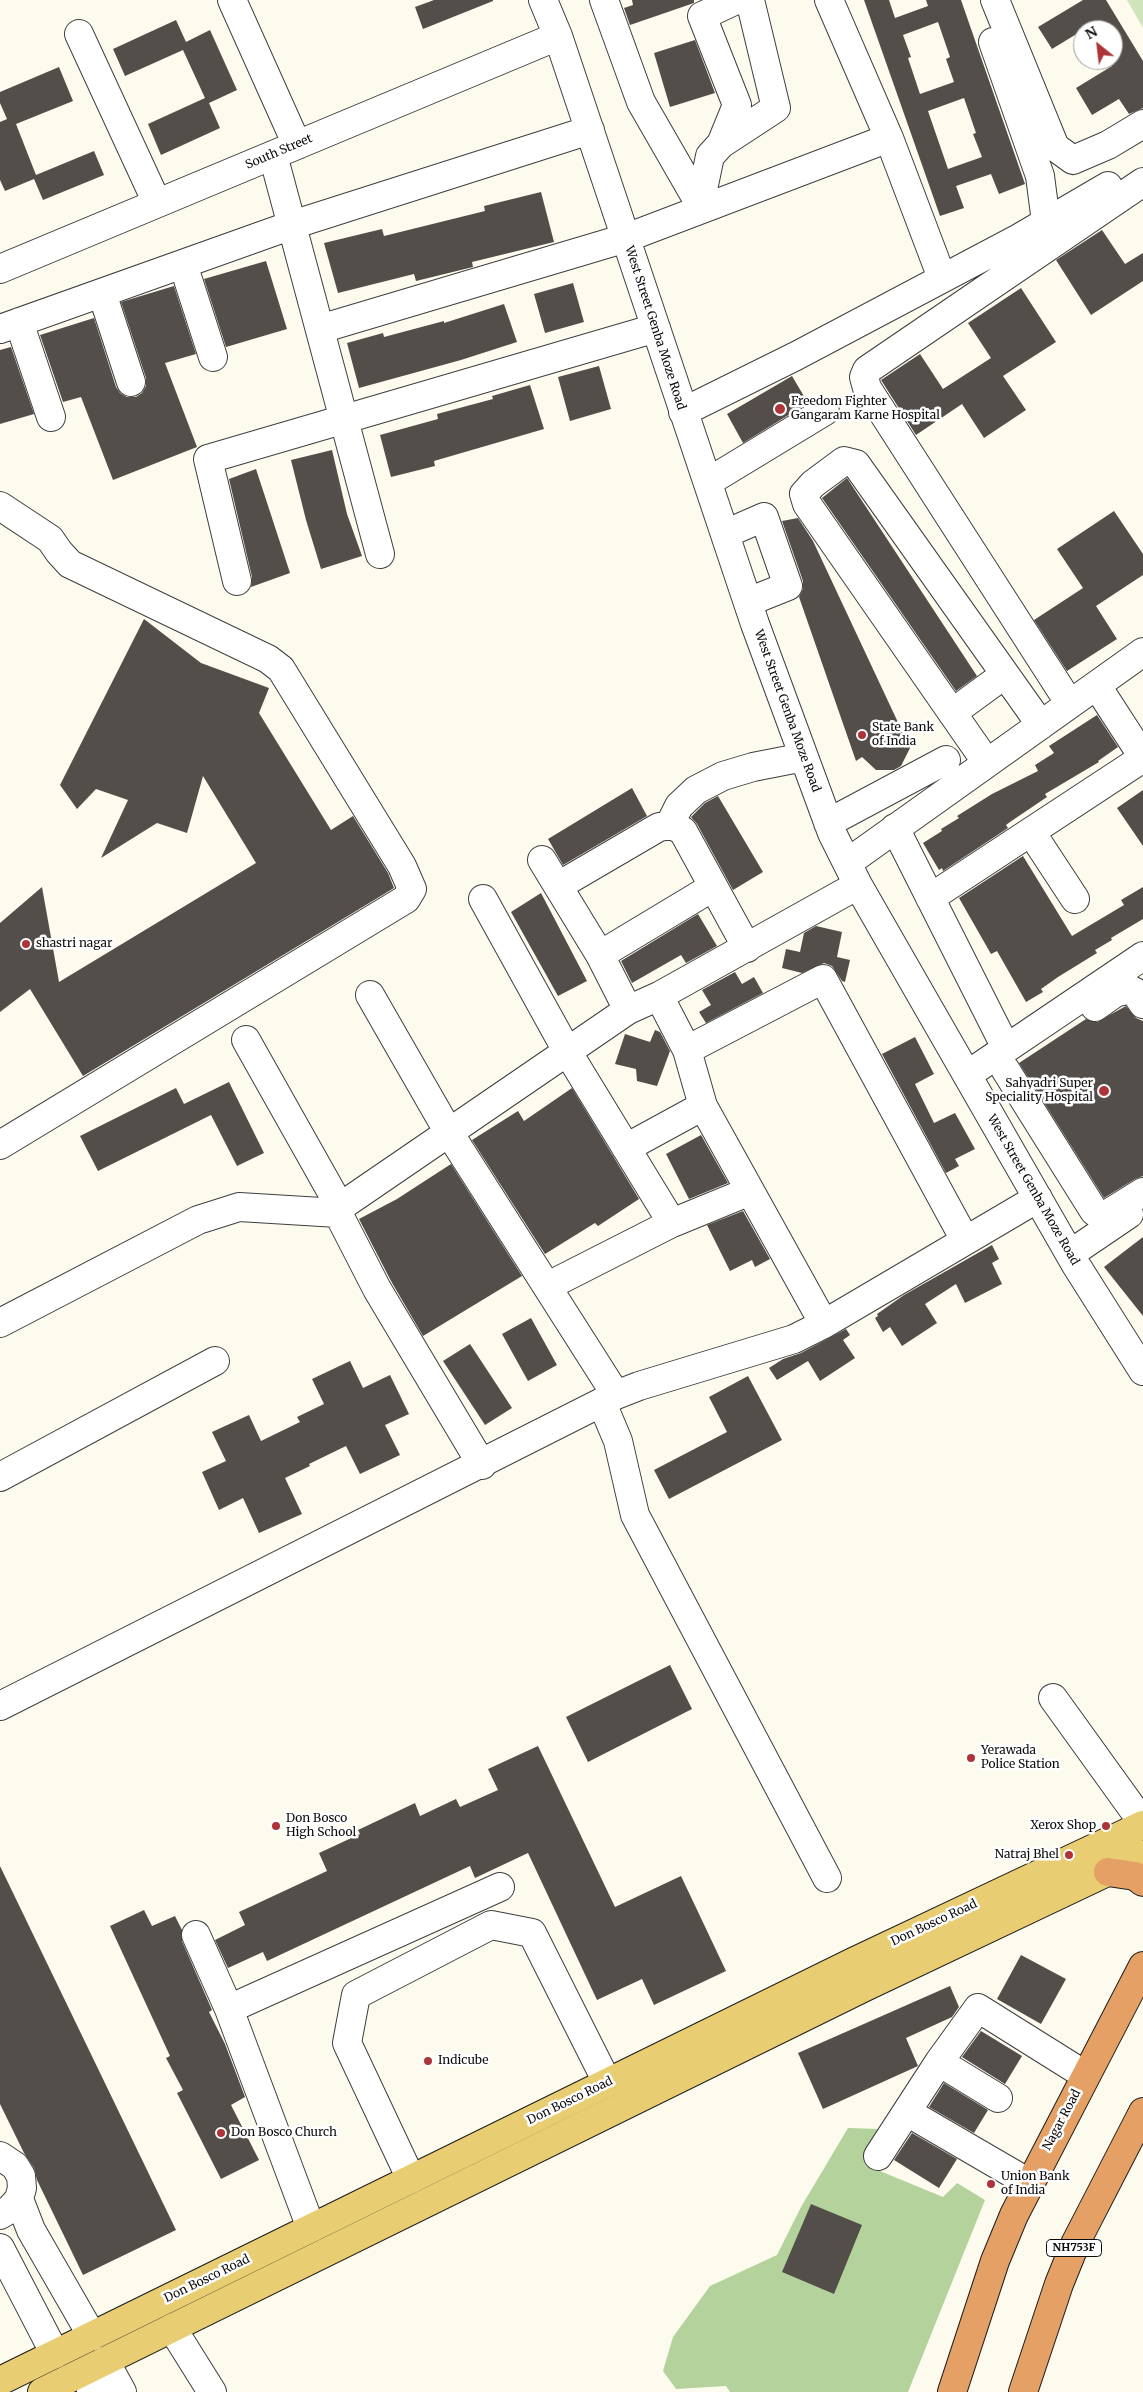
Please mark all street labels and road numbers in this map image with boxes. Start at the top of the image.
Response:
street label: South Street [243,131,315,173]
street label: West Street Genba Moze Road [622,244,688,412]
street label: West Street Genba Moze Road [751,628,823,794]
street label: West Street Genba Moze Road [984,1112,1082,1268]
street label: Don Bosco Road [889,1897,979,1949]
street label: Don Bosco Road [525,2074,615,2128]
street label: Nagar Road [1040,2087,1084,2153]
road number: NH753F [1046,2240,1102,2256]
street label: Don Bosco Road [162,2252,252,2306]

